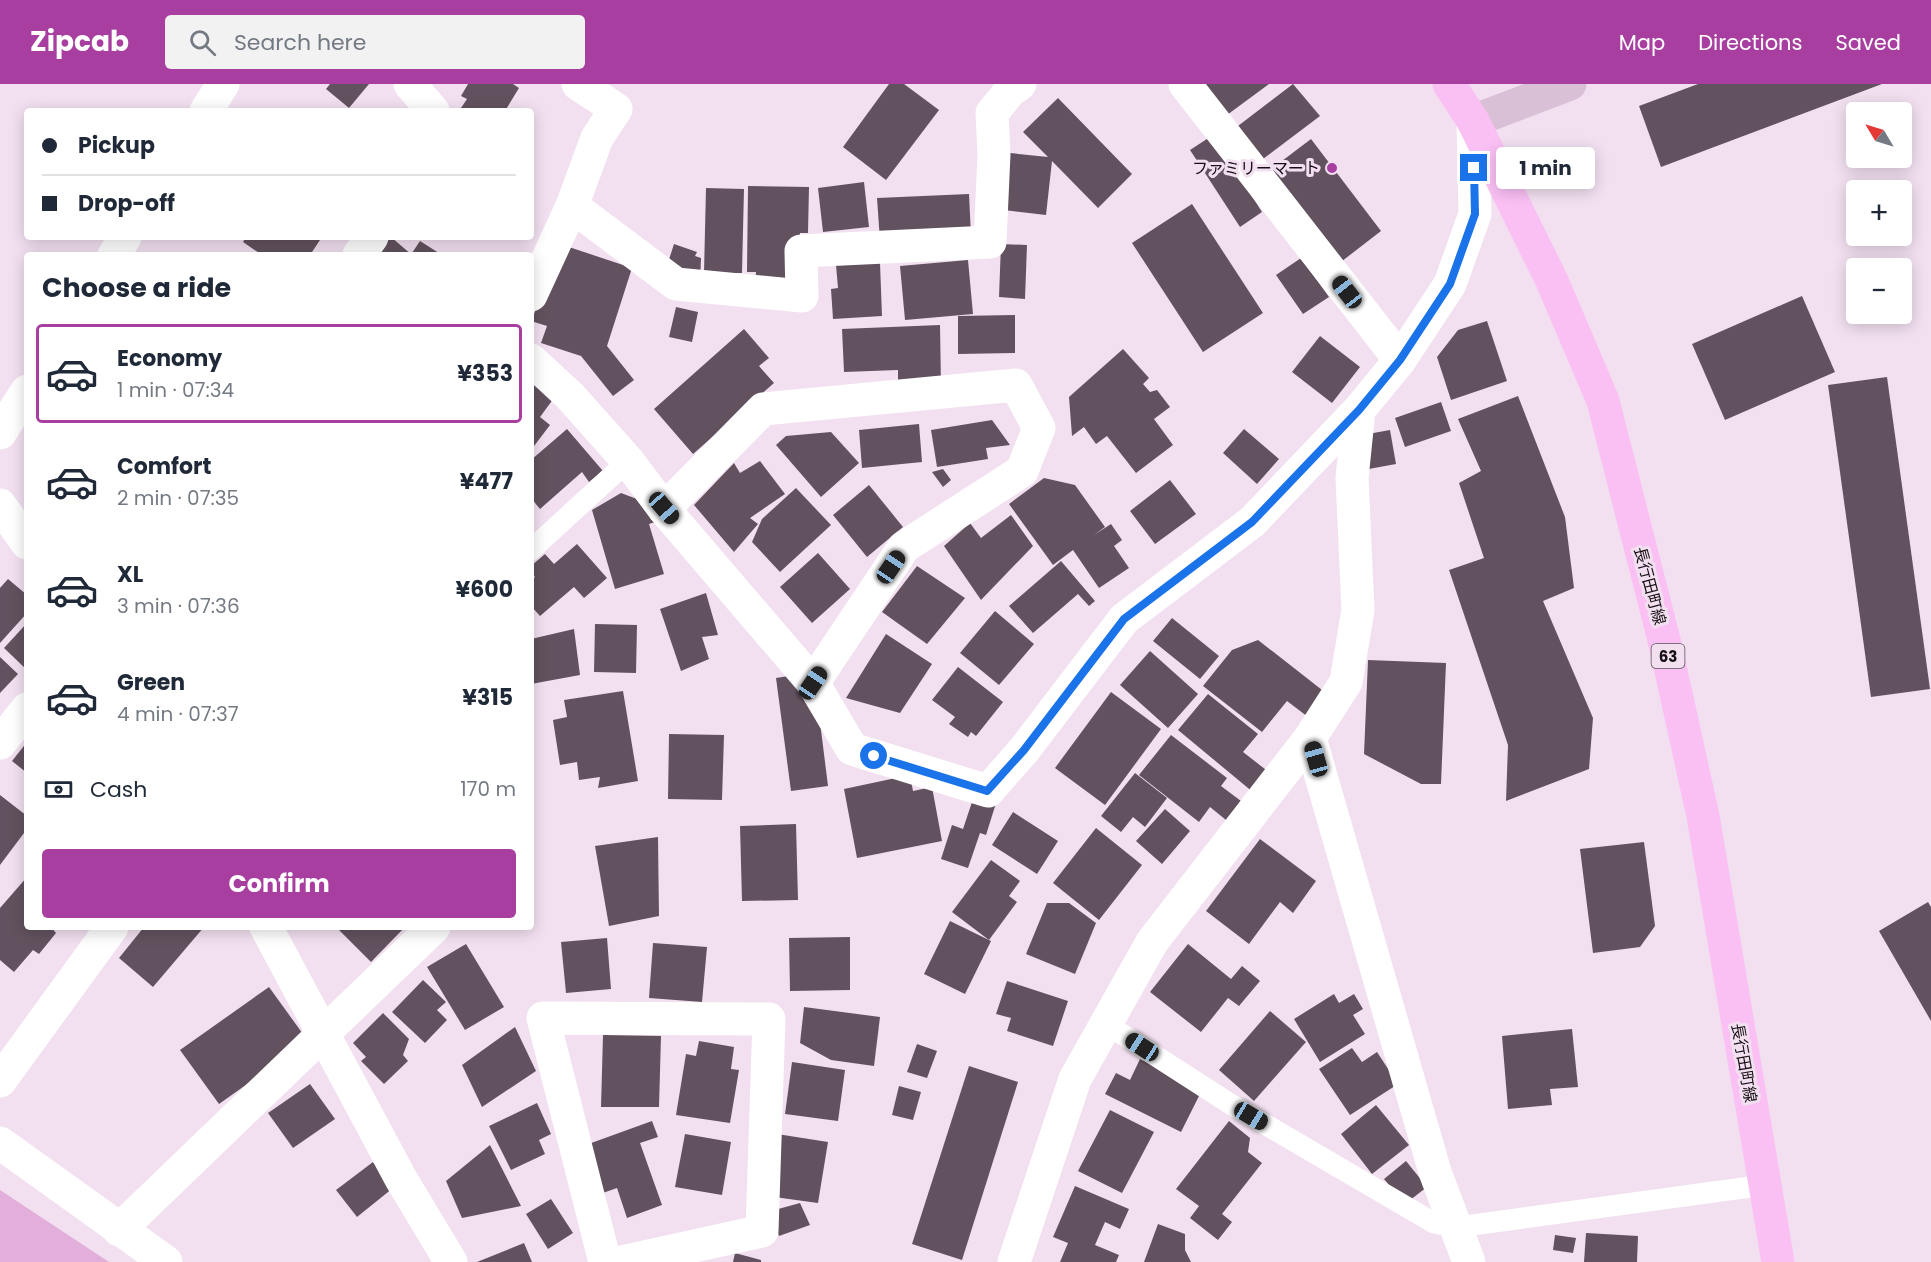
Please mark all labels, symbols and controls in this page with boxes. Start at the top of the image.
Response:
search box [165,15,585,69]
text: Zipcab [30,22,129,61]
icon: search [186,26,219,59]
text: Search here [234,27,366,58]
text: Map [1619,28,1665,57]
text: Directions [1698,28,1802,57]
text: Saved [1835,28,1901,57]
north arrow [1846,102,1912,168]
map controls [1846,102,1912,324]
text: Pickup [78,130,155,161]
callout: 1 min [1495,147,1594,189]
route end [1460,154,1487,181]
text: 1 min [1519,154,1572,182]
place label: ファミリーマート [1192,157,1320,180]
marker: ファミリーマート [1325,161,1339,175]
button: + [1846,180,1912,246]
text: Drop-off [78,188,175,219]
button: − [1846,258,1912,324]
text: Choose a ride [42,269,231,306]
car [1329,272,1365,312]
text: Economy [117,343,222,374]
icon: car [45,347,99,401]
text: ¥353 [457,358,513,389]
text: 1 min · 07:34 [117,376,234,404]
text: Comfort [117,451,211,482]
icon: car [45,455,99,509]
text: ¥477 [460,466,513,497]
text: 2 min · 07:35 [117,484,239,512]
car [645,489,683,527]
street label: 長行田町線 [1629,544,1671,628]
car [873,547,909,587]
text: XL [117,559,143,590]
icon: car [45,563,99,617]
text: ¥600 [456,574,513,605]
text: 3 min · 07:36 [117,592,240,620]
road number: 63 [1652,644,1684,668]
car [795,663,831,703]
text: Green [117,667,185,698]
icon: car [45,671,99,725]
text: ¥315 [462,682,513,713]
text: 4 min · 07:37 [117,700,239,728]
car [1302,739,1330,779]
route start [860,742,887,769]
icon: cash [42,773,75,806]
text: Cash [90,774,147,805]
text: 170 m [460,775,516,803]
button: Confirm [42,849,516,918]
street label: 長行田町線 [1726,1022,1762,1104]
car [1122,1030,1162,1064]
car [1231,1099,1271,1133]

